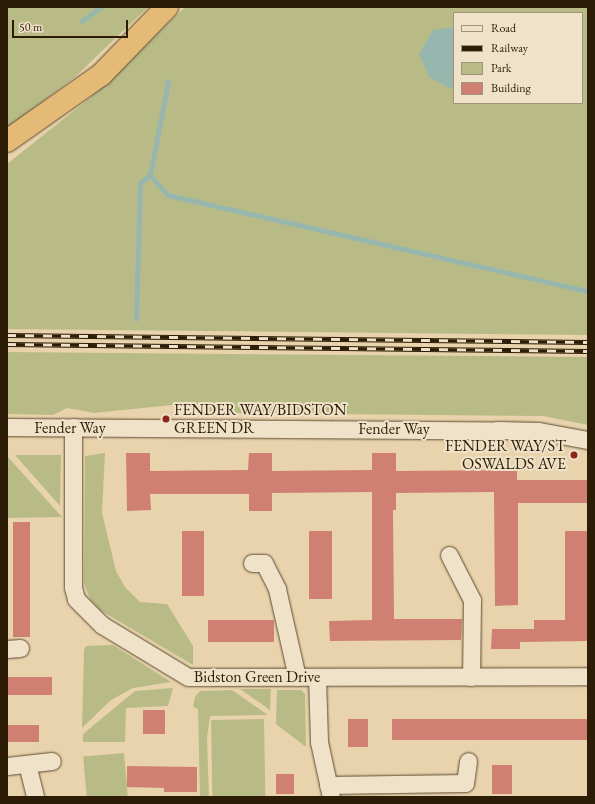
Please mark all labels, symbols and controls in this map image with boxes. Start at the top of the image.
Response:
scale bar [14,12,130,38]
legend [453,12,583,104]
text: 50 m [19,19,42,35]
text: Road [491,20,516,36]
text: Railway [491,40,528,56]
text: Park [491,60,511,76]
text: Building [491,80,531,96]
place label: FENDER WAY/BIDSTON GREEN DR [174,400,346,438]
marker: FENDER WAY/BIDSTON GREEN DR [161,414,171,424]
street label: Fender Way [34,418,106,438]
street label: Fender Way [358,419,430,439]
place label: FENDER WAY/ST OSWALDS AVE [445,436,566,474]
marker: FENDER WAY/ST OSWALDS AVE [569,450,579,460]
street label: Bidston Green Drive [194,667,320,687]

